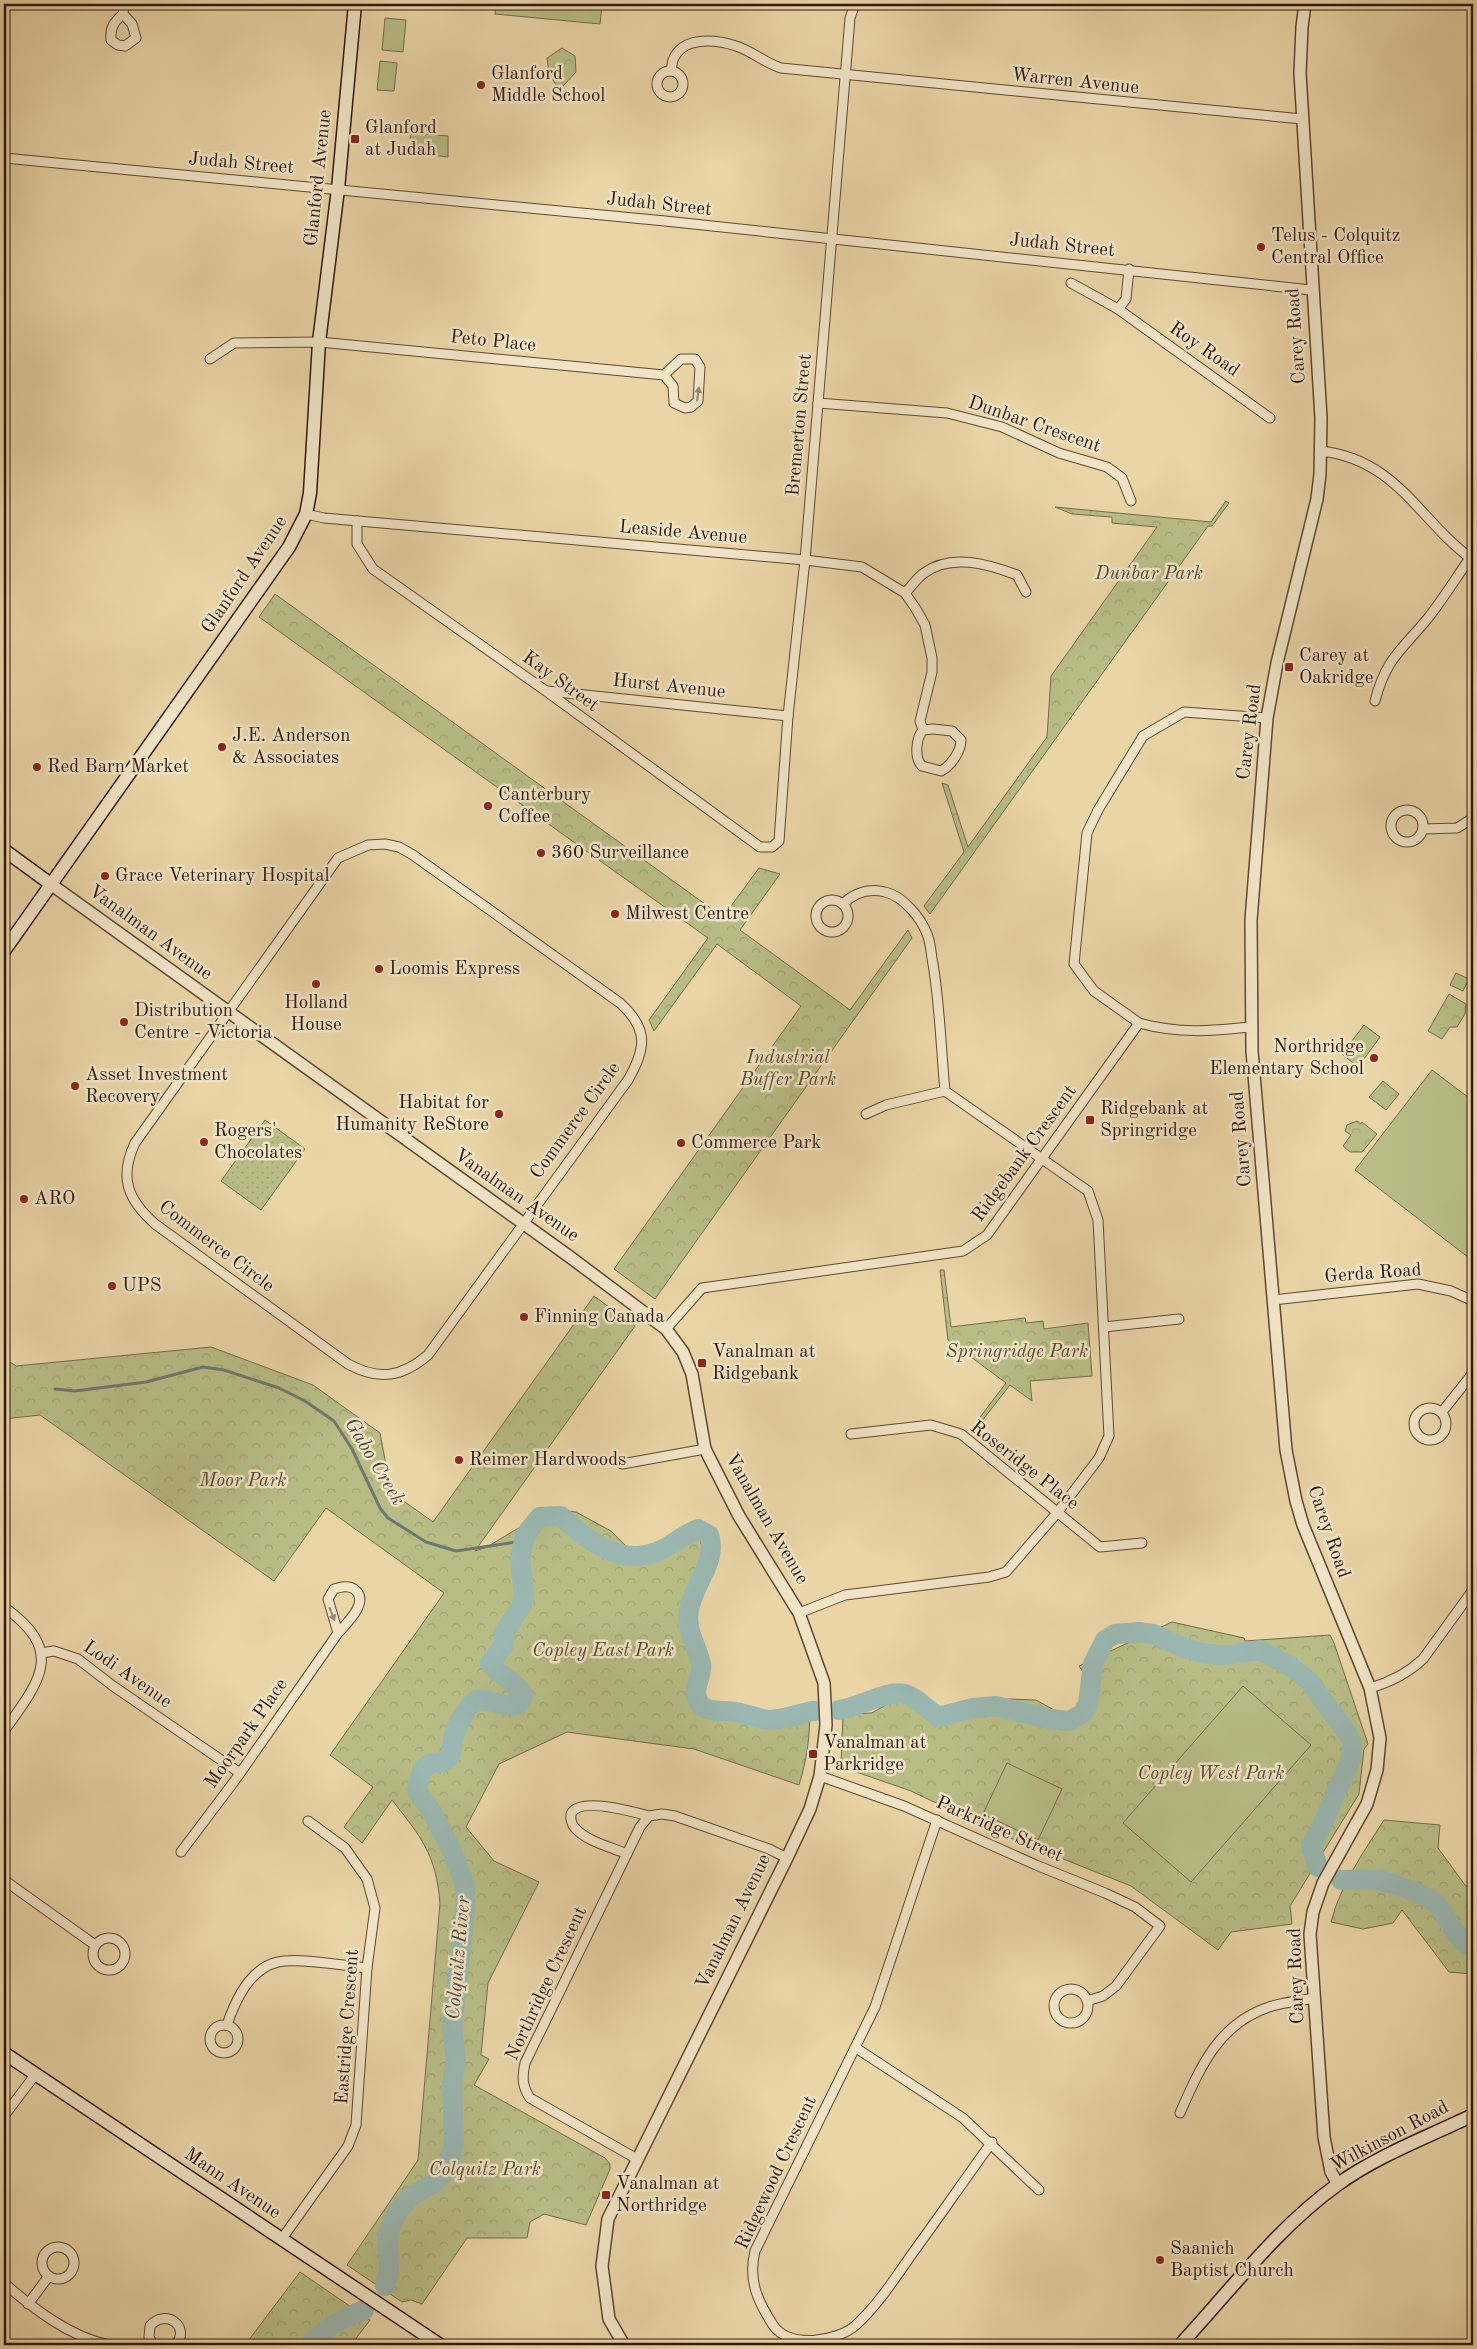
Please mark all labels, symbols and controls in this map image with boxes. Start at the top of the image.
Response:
place label: Glanford Middle School [491,65,605,106]
street label: Warren Avenue [1010,66,1140,98]
marker: Glanford Middle School [475,79,487,91]
street label: Glanford Avenue [302,109,336,247]
place label: Glanford at Judah [365,119,437,160]
marker: Glanford at Judah [349,133,361,145]
street label: Judah Street [188,150,294,178]
street label: Judah Street [605,190,713,220]
place label: Telus - Colquitz Central Office [1271,227,1400,268]
street label: Judah Street [1008,231,1116,261]
marker: Telus - Colquitz Central Office [1255,241,1267,253]
street label: Carey Road [1284,287,1310,385]
street label: Roy Road [1165,319,1243,381]
street label: Peto Place [449,328,537,356]
street label: Bremerton Street [784,353,816,497]
one-way arrow [694,385,702,401]
street label: Dunbar Crescent [965,393,1103,457]
street label: Glanford Avenue [199,513,291,637]
street label: Leaside Avenue [618,518,748,548]
park label: Dunbar Park [1094,565,1203,584]
place label: Carey at Oakridge [1299,647,1373,688]
street label: Kay Street [518,648,602,716]
marker: Carey at Oakridge [1283,661,1295,673]
street label: Hurst Avenue [612,672,726,702]
street label: Carey Road [1235,683,1265,781]
place label: J.E. Anderson & Associates [232,727,350,768]
marker: J.E. Anderson & Associates [216,741,228,753]
place label: Red Barn Market [47,758,189,777]
marker: Red Barn Market [31,761,43,773]
place label: Canterbury Coffee [498,786,591,827]
marker: Canterbury Coffee [482,800,494,812]
place label: 360 Surveillance [551,844,689,863]
marker: 360 Surveillance [535,847,547,859]
place label: Grace Veterinary Hospital [115,867,330,886]
marker: Grace Veterinary Hospital [99,870,111,882]
street label: Vanalman Avenue [85,882,215,984]
place label: Milwest Centre [625,905,749,924]
marker: Milwest Centre [609,908,621,920]
place label: Loomis Express [389,960,520,979]
marker: Loomis Express [373,963,385,975]
marker: Holland House [310,978,322,990]
place label: Holland House [284,994,348,1035]
place label: Distribution Centre - Victoria [134,1002,273,1043]
marker: Distribution Centre - Victoria [118,1016,130,1028]
place label: Northridge Elementary School [1209,1038,1364,1079]
park label: Industrial Buffer Park [739,1049,836,1090]
marker: Northridge Elementary School [1368,1052,1380,1064]
street label: Commerce Circle [527,1059,625,1183]
place label: Asset Investment Recovery [85,1066,228,1107]
marker: Asset Investment Recovery [69,1080,81,1092]
street label: Ridgebank Crescent [969,1082,1081,1226]
street label: Carey Road [1228,1090,1256,1188]
place label: Habitat for Humanity ReStore [335,1094,489,1135]
place label: Ridgebank at Springridge [1100,1100,1208,1141]
marker: Habitat for Humanity ReStore [493,1108,505,1120]
marker: Ridgebank at Springridge [1084,1114,1096,1126]
place label: Rogers' Chocolates [214,1122,302,1163]
place label: Commerce Park [691,1134,821,1153]
marker: Rogers' Chocolates [198,1136,210,1148]
marker: Commerce Park [675,1137,687,1149]
street label: Vanalman Avenue [450,1146,582,1246]
place label: ARO [34,1190,75,1209]
marker: ARO [18,1193,30,1205]
street label: Commerce Circle [155,1198,277,1296]
street label: Gerda Road [1324,1261,1422,1287]
place label: UPS [122,1277,162,1296]
marker: UPS [106,1280,118,1292]
place label: Finning Canada [534,1308,665,1327]
marker: Finning Canada [518,1311,530,1323]
place label: Vanalman at Ridgebank [712,1343,815,1384]
park label: Springridge Park [946,1343,1088,1362]
marker: Vanalman at Ridgebank [696,1357,708,1369]
water label: Gabo Creek [340,1415,408,1509]
street label: Roseridge Place [966,1418,1082,1514]
street label: Vanalman Avenue [721,1450,811,1588]
place label: Reimer Hardwoods [469,1451,626,1470]
marker: Reimer Hardwoods [453,1454,465,1466]
park label: Moor Park [198,1472,287,1491]
street label: Carey Road [1303,1483,1353,1581]
one-way arrow [328,1607,336,1622]
street label: Lodi Avenue [79,1638,175,1712]
park label: Copley East Park [532,1642,674,1661]
street label: Moorpark Place [202,1676,292,1792]
place label: Vanalman at Parkridge [823,1734,926,1775]
marker: Vanalman at Parkridge [807,1748,819,1760]
park label: Copley West Park [1137,1765,1285,1784]
street label: Parkridge Street [933,1794,1065,1866]
street label: Vanalman Avenue [693,1851,775,1993]
water label: Colquitz River [444,1895,474,2021]
street label: Northridge Crescent [503,1904,591,2064]
street label: Carey Road [1286,1927,1308,2024]
street label: Eastridge Crescent [333,1949,363,2105]
street label: Ridgewood Crescent [733,2093,821,2253]
street label: Wilkinson Road [1328,2098,1452,2176]
street label: Mann Avenue [180,2145,284,2223]
park label: Colquitz Park [429,2161,541,2180]
place label: Vanalman at Northridge [616,2175,719,2216]
marker: Vanalman at Northridge [600,2189,612,2201]
place label: Saanich Baptist Church [1170,2240,1294,2281]
marker: Saanich Baptist Church [1154,2254,1166,2266]

